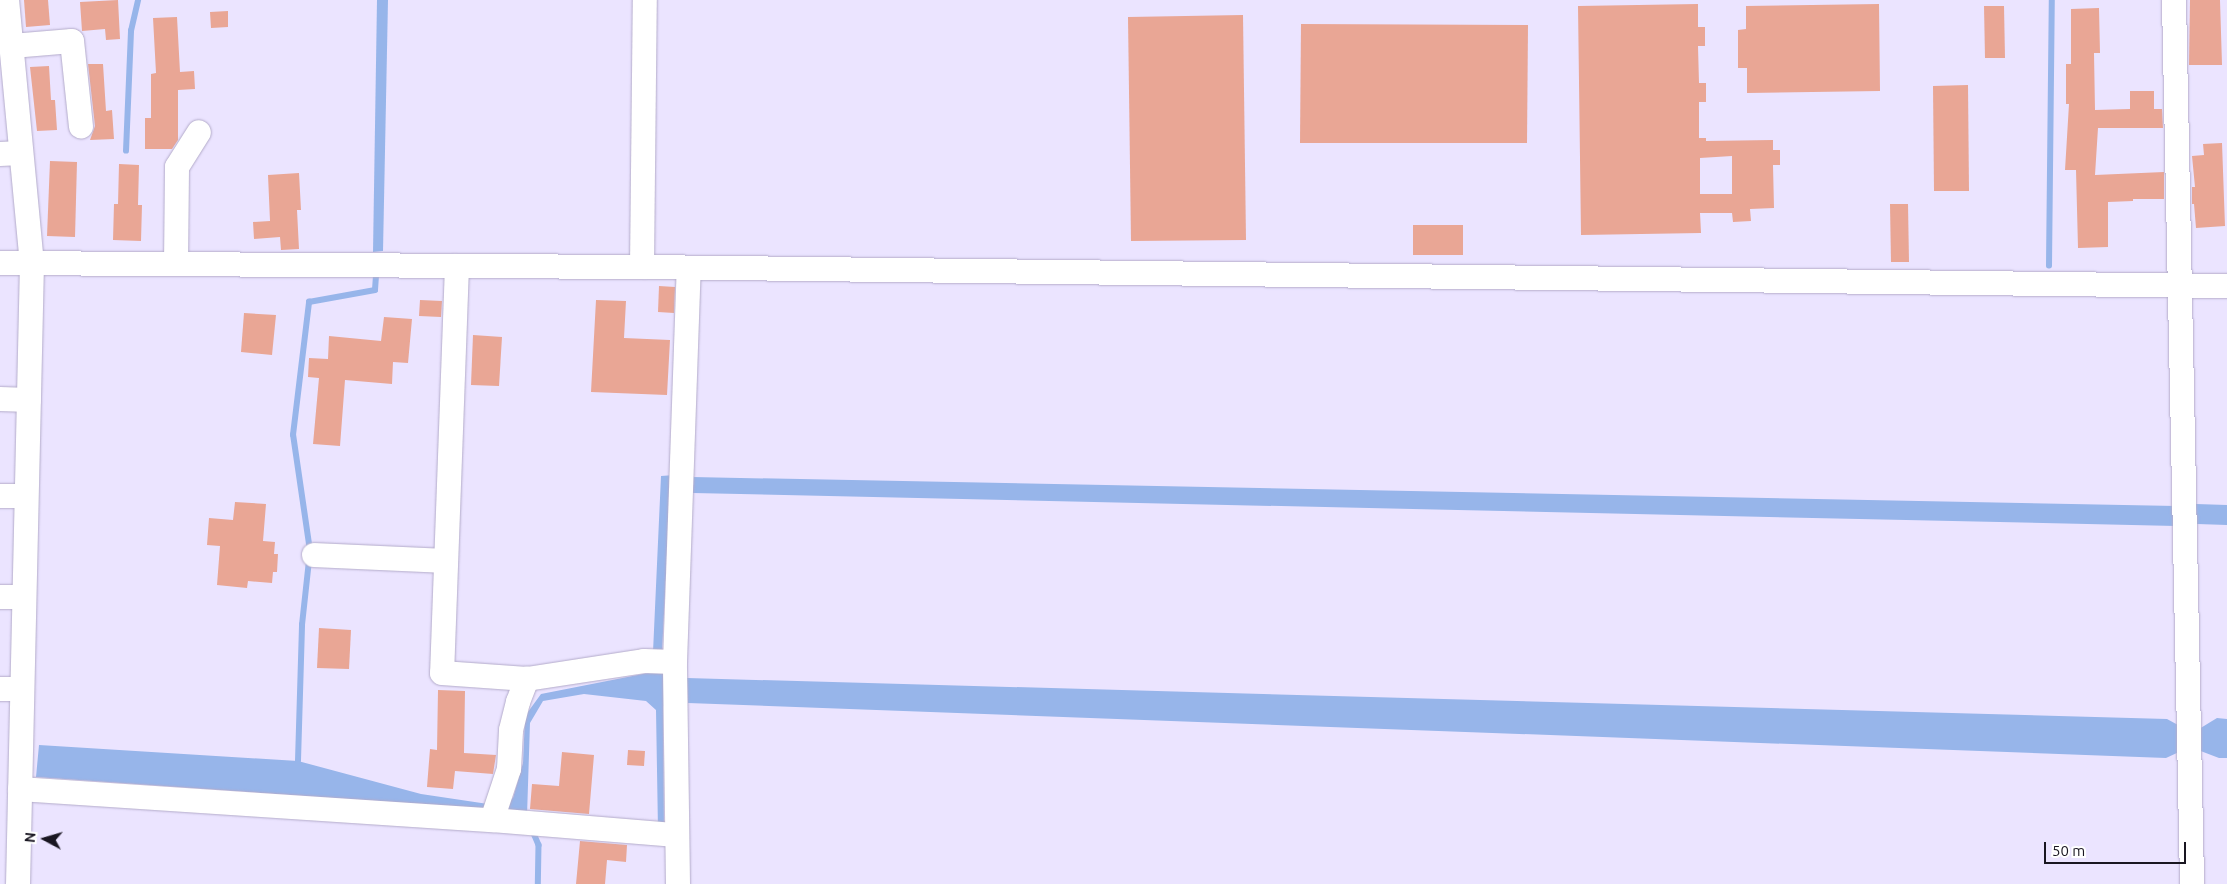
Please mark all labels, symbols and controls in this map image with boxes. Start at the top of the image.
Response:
north arrow [20,814,70,864]
text: N [22,831,39,843]
scale bar [2047,832,2190,864]
text: 50 m [2052,842,2085,859]

